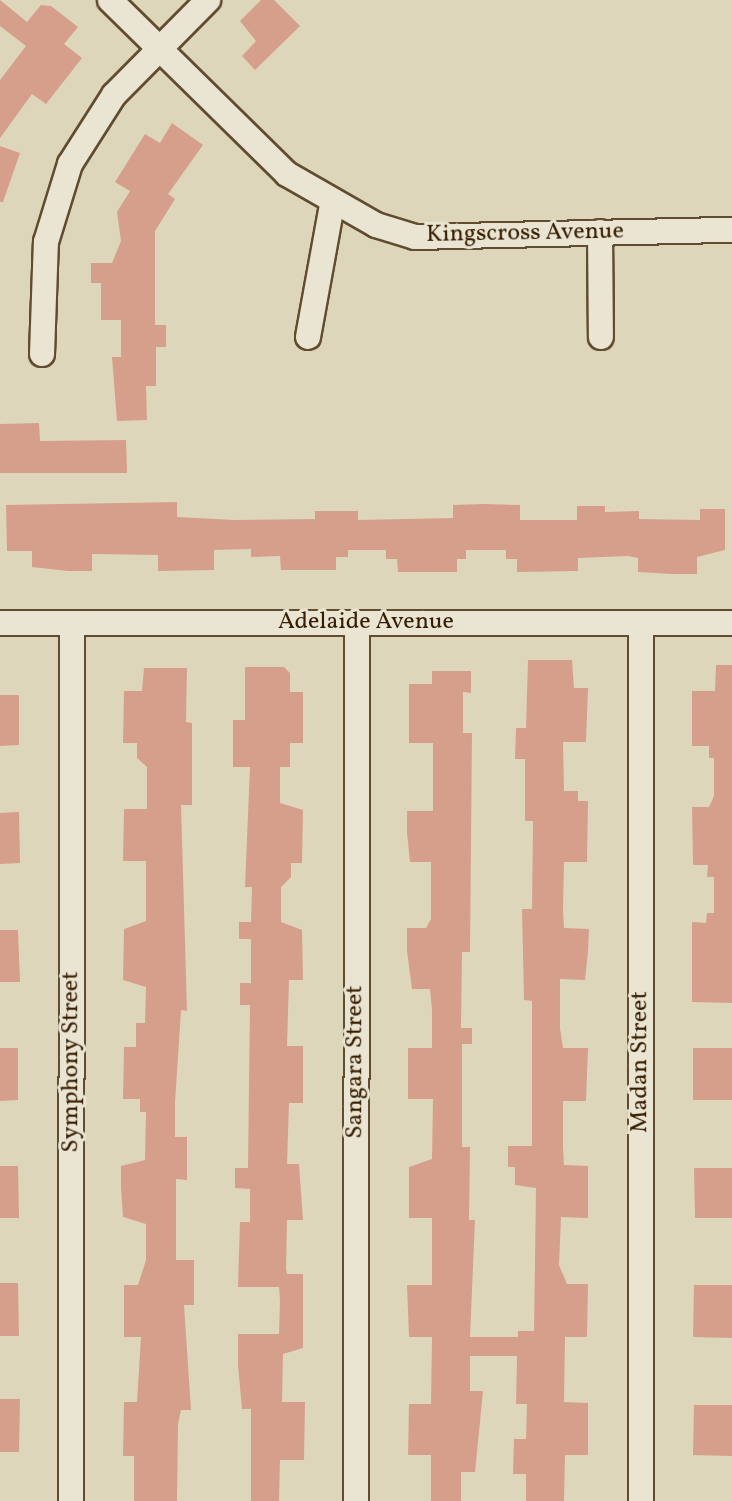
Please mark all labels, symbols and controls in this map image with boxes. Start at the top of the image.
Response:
street label: Kingscross Avenue [426,218,624,250]
street label: Adelaide Avenue [278,609,454,637]
street label: Symphony Street [58,971,86,1153]
street label: Sangara Street [342,985,370,1139]
street label: Madan Street [627,991,655,1133]

